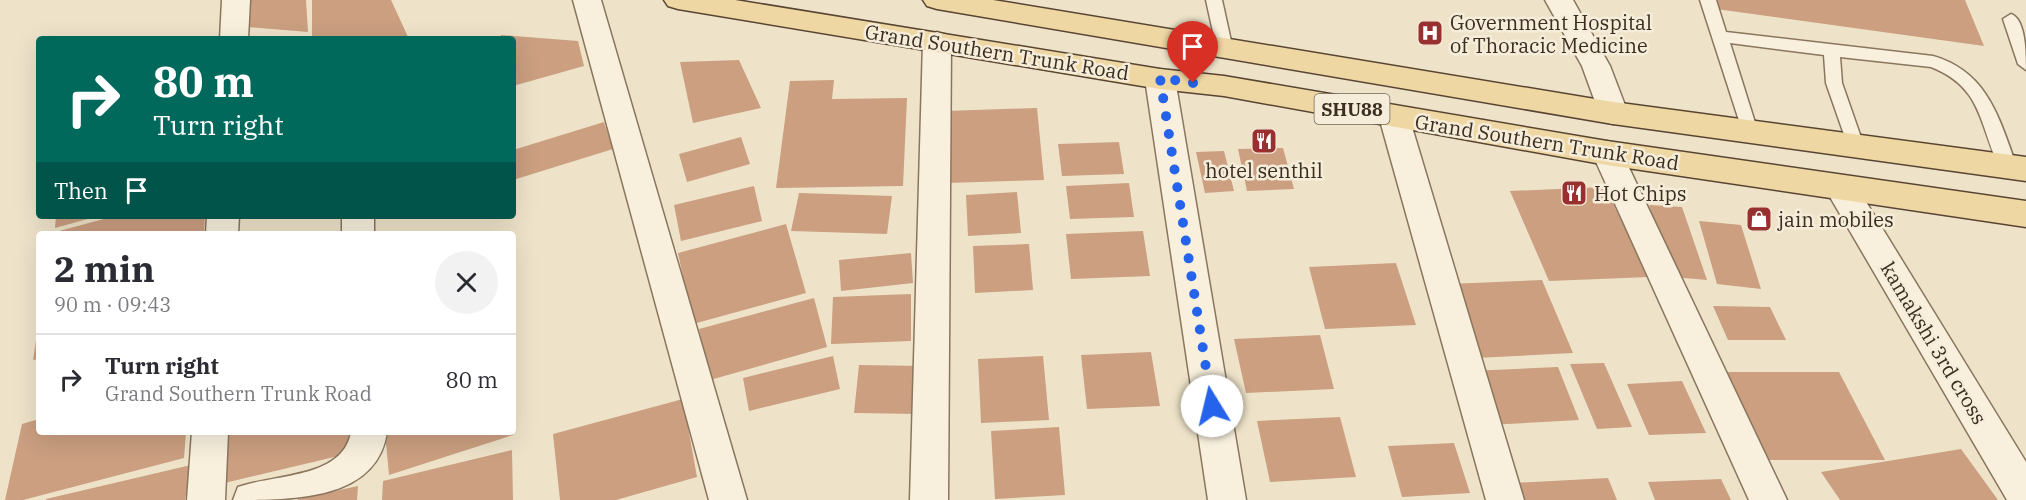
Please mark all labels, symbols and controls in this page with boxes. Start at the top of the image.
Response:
place label: Government Hospital of Thoracic Medicine [1450,9,1652,59]
street label: Grand Southern Trunk Road [863,18,1131,86]
hospital icon: Government Hospital of Thoracic Medicine [1415,18,1445,48]
pin [1167,21,1218,83]
icon: arrive [1176,30,1209,63]
text: 80 m [153,54,254,109]
icon: right [54,60,132,138]
road number: SHU88 [1314,94,1390,124]
text: Turn right [153,107,284,142]
street label: Grand Southern Trunk Road [1413,108,1681,176]
restaurant icon: hotel senthil [1249,126,1279,156]
place label: hotel senthil [1205,157,1323,184]
icon: arrive [120,174,153,207]
text: Then [54,176,108,205]
restaurant icon: Hot Chips [1559,178,1589,208]
place label: Hot Chips [1594,180,1687,207]
shop icon: jain mobiles [1744,204,1774,234]
place label: jain mobiles [1777,206,1894,233]
text: 2 min [54,245,155,292]
button: close [435,251,498,314]
street label: kamakshi 3rd cross [1875,257,1993,429]
text: 90 m · 09:43 [54,291,171,318]
text: Turn right [105,351,219,380]
icon: right [54,363,87,396]
text: 80 m [446,365,498,394]
position arrow [1180,374,1244,438]
text: Grand Southern Trunk Road [105,380,372,407]

